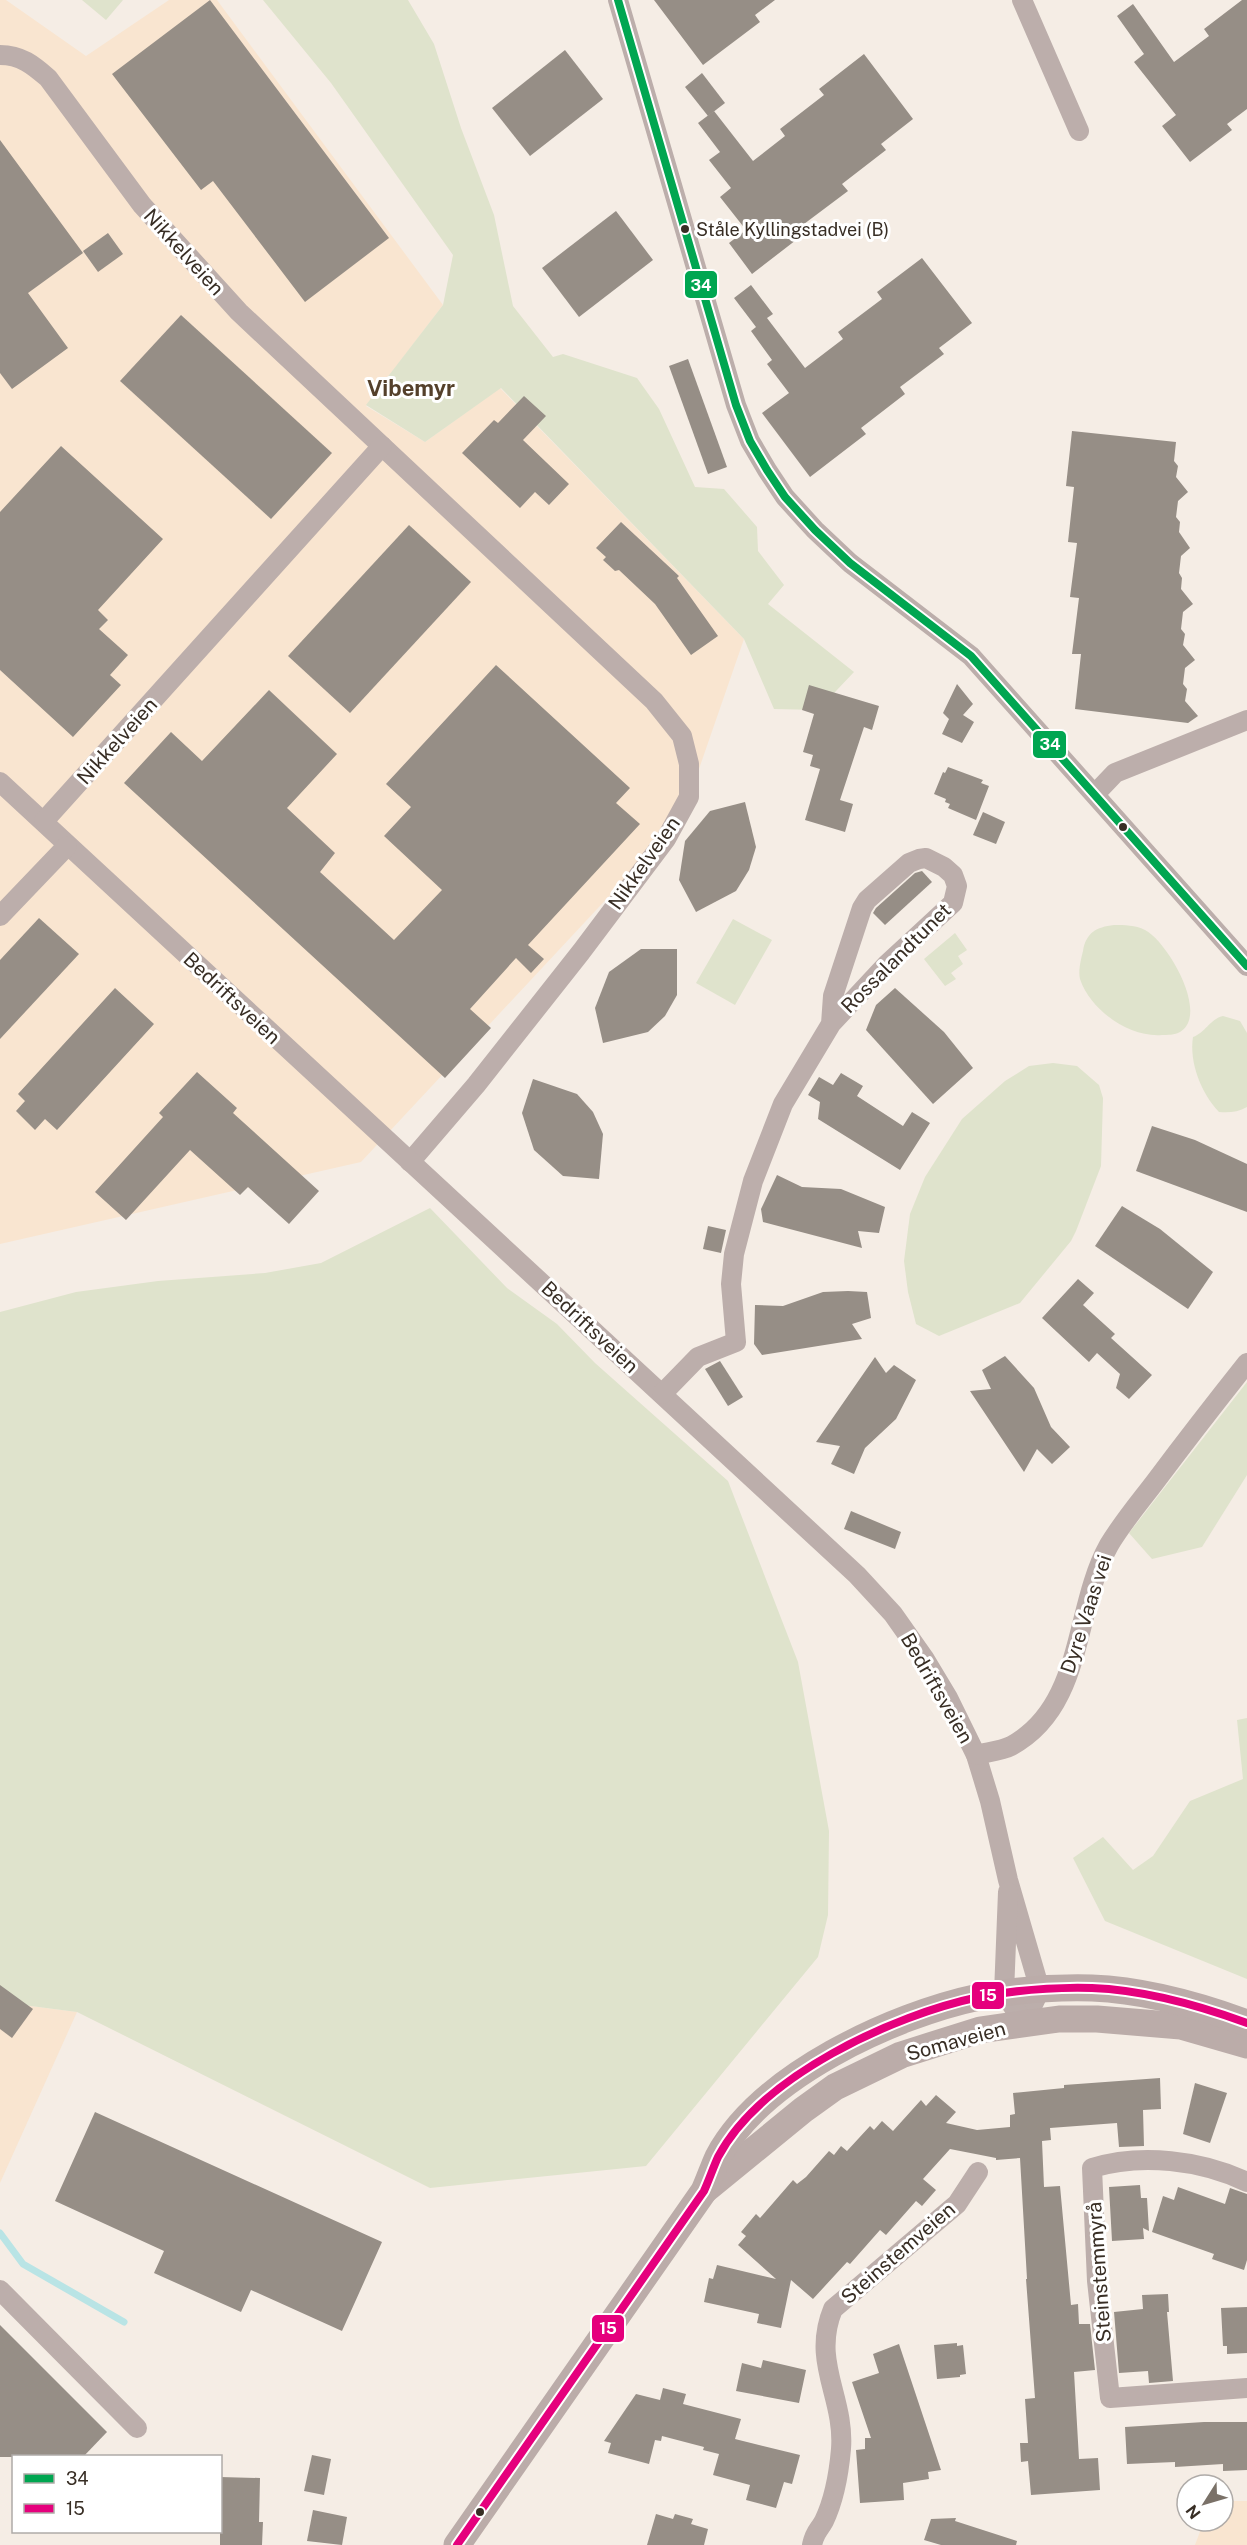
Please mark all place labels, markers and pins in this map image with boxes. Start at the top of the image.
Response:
place label: Ståle Kyllingstadvei (B) [696,219,889,240]
marker: Ståle Kyllingstadvei (B) [679,223,691,235]
unlabelled marker [1117,821,1129,833]
unlabelled marker [474,2506,486,2518]

